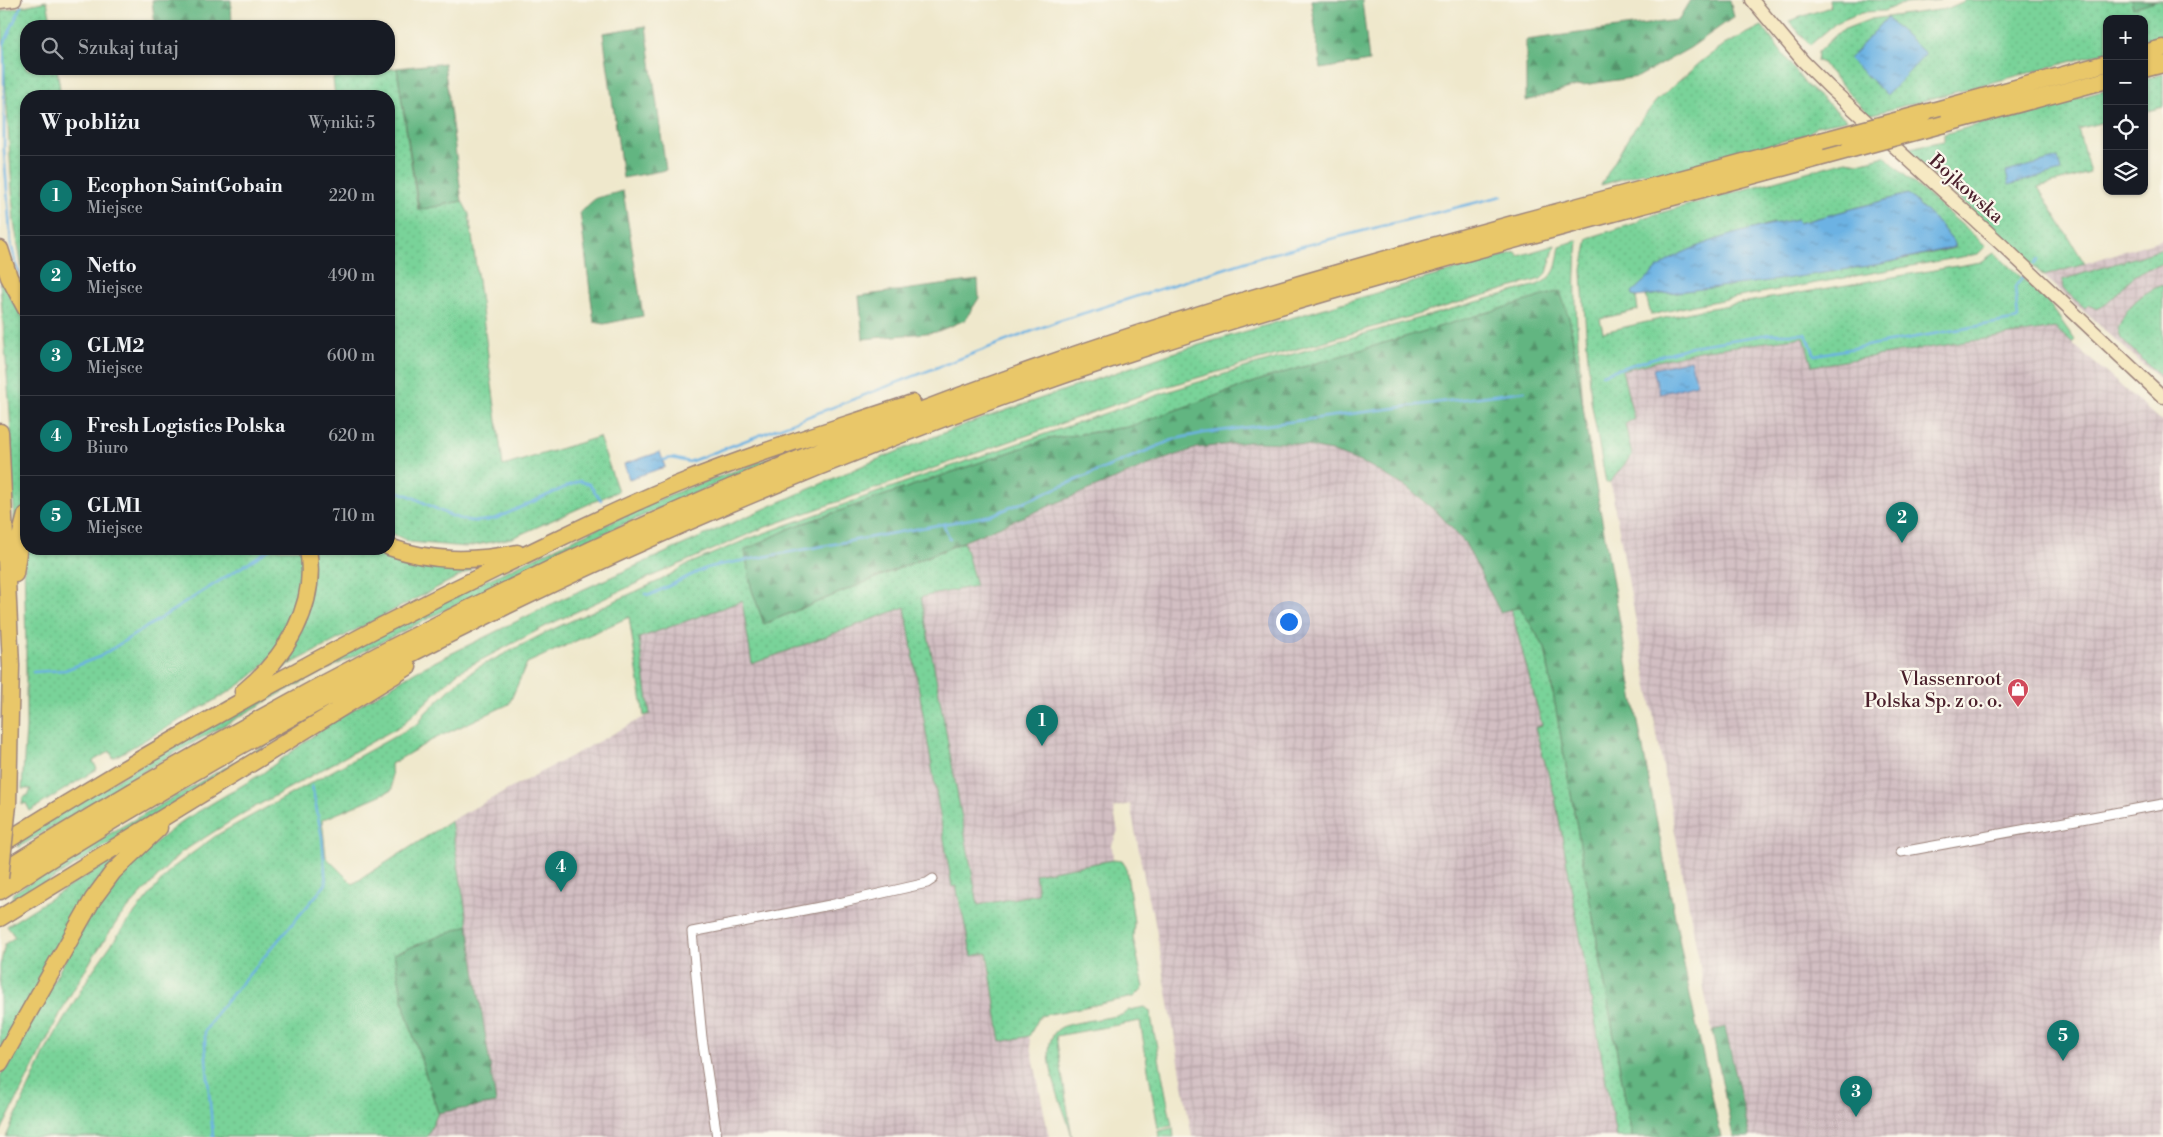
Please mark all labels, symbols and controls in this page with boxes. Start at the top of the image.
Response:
map controls [2103,15,2148,195]
button: + [2103,15,2148,60]
search box [20,20,395,75]
icon: search [38,34,66,62]
text: Szukaj tutaj [78,36,179,60]
button: − [2103,60,2148,105]
button: locate [2103,105,2148,150]
text: W pobliżu [40,110,140,136]
text: Wyniki: 5 [309,113,375,133]
street label: Bojkowska [1923,148,2009,229]
button: layers [2103,150,2148,195]
text: Ecophon SaintGobain [87,174,283,198]
text: 1 [52,186,60,206]
text: 220 m [329,186,375,206]
text: Miejsce [87,198,143,218]
text: Netto [87,254,137,278]
text: 2 [51,266,61,286]
text: 490 m [328,266,375,286]
text: Miejsce [87,278,143,298]
text: GLM2 [87,334,144,358]
text: 3 [51,346,61,366]
text: 600 m [327,346,375,366]
text: Miejsce [87,358,143,378]
text: Fresh Logistics Polska [87,414,285,438]
text: 4 [51,426,61,446]
text: 620 m [328,426,375,446]
text: Biuro [87,438,128,458]
text: GLM1 [87,494,142,518]
pin: 2 [1886,502,1918,543]
text: 5 [51,506,61,526]
text: 710 m [332,506,375,526]
text: Miejsce [87,518,143,538]
your location [1276,609,1302,635]
place label: Vlassenroot Polska Sp. z o. o. [1864,667,2002,713]
shop icon: Vlassenroot Polska Sp. z o. o. [2006,677,2030,708]
pin: 1 [1026,705,1058,746]
pin: 4 [545,851,577,892]
pin: 5 [2047,1020,2079,1061]
pin: 3 [1840,1076,1872,1117]

